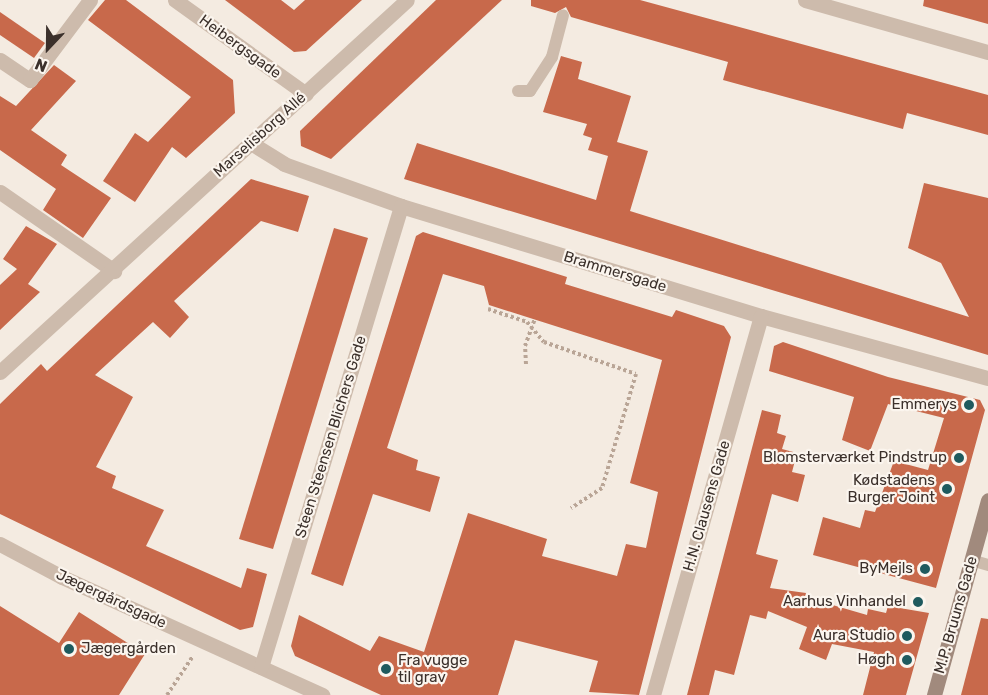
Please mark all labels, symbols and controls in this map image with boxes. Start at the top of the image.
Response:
street label: Heibergsgade [196,11,284,83]
north arrow [18,18,78,78]
text: N [32,54,50,76]
street label: Marselisborg Allé [210,89,310,181]
street label: Brammersgade [561,248,669,296]
street label: Steen Steensen Blichers Gade [292,334,370,540]
place label: Emmerys [891,396,957,414]
marker: Emmerys [962,398,976,412]
street label: H.N. Clausens Gade [680,439,734,573]
place label: Blomsterværket Pindstrup [763,449,947,467]
marker: Blomsterværket Pindstrup [952,451,966,465]
place label: Kødstadens Burger Joint [847,471,935,506]
marker: Kødstadens Burger Joint [940,482,954,496]
street label: M.P. Bruuns Gade [931,554,981,676]
place label: ByMejls [859,560,913,578]
marker: ByMejls [918,562,932,576]
street label: Jægergårdsgade [53,566,169,632]
place label: Aarhus Vinhandel [783,593,906,611]
marker: Aarhus Vinhandel [911,595,925,609]
place label: Aura Studio [813,627,895,645]
marker: Aura Studio [900,629,914,643]
place label: Jægergården [81,640,176,658]
marker: Jægergården [62,642,76,656]
place label: Fra vugge til grav [398,651,468,686]
place label: Høgh [858,651,895,669]
marker: Høgh [900,653,914,667]
marker: Fra vugge til grav [379,662,393,676]

